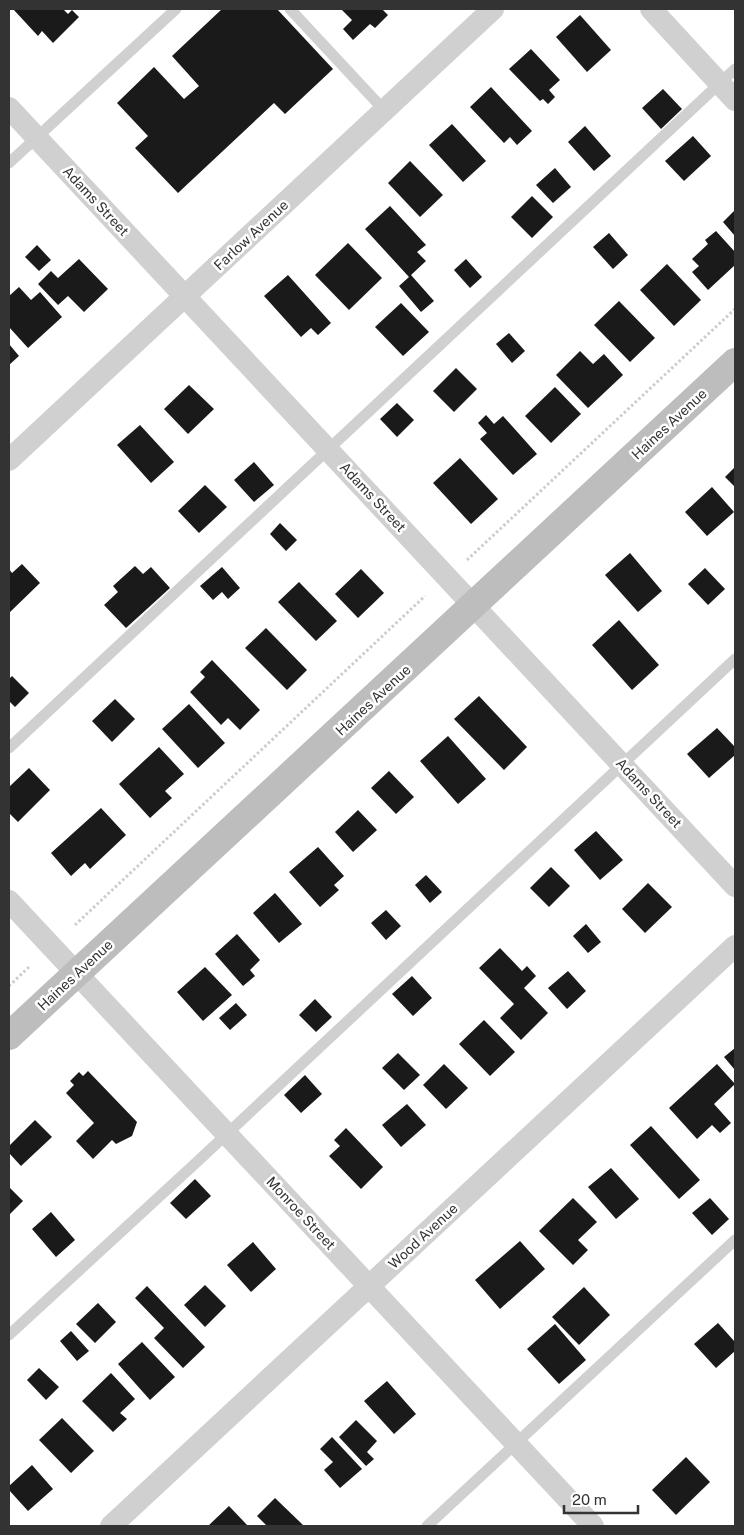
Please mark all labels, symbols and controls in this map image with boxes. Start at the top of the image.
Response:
street label: Adams Street [60,163,132,239]
street label: Farlow Avenue [211,197,291,273]
street label: Haines Avenue [628,385,710,463]
street label: Adams Street [337,459,409,535]
street label: Haines Avenue [332,661,414,739]
street label: Adams Street [613,755,685,831]
street label: Haines Avenue [34,936,116,1014]
street label: Monroe Street [263,1173,339,1253]
street label: Wood Avenue [385,1200,461,1272]
scale bar [564,1482,638,1514]
text: 20 m [572,1491,607,1508]

